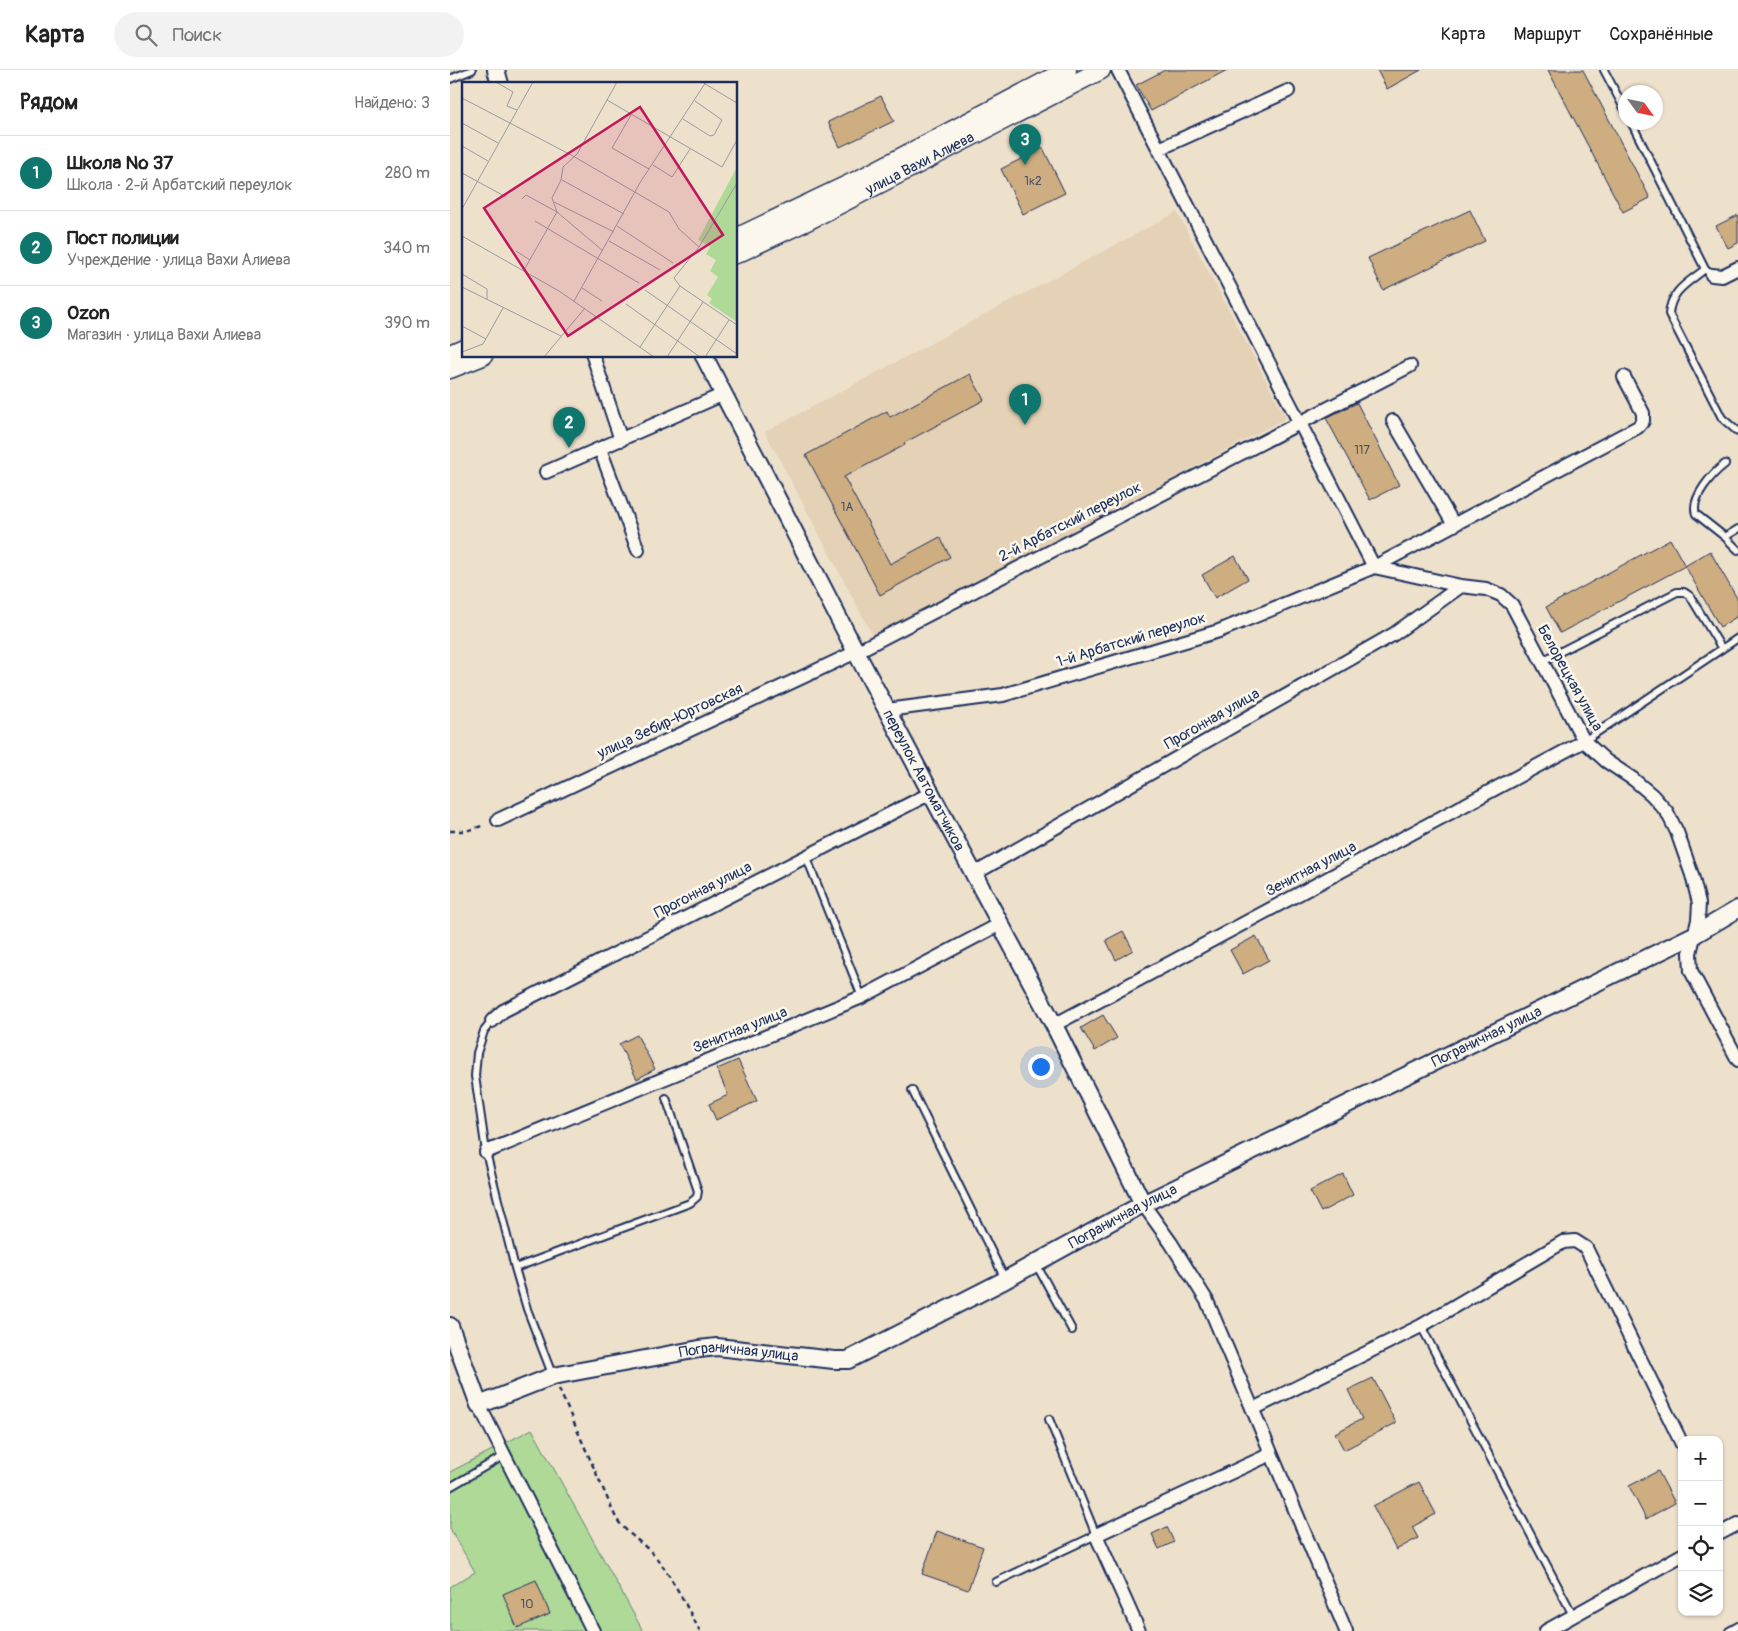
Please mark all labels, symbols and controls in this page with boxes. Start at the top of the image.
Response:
search box [114,12,464,57]
text: Карта [25,20,84,49]
icon: search [132,21,160,49]
text: Поиск [172,23,222,47]
text: Карта [1441,23,1485,46]
text: Маршрут [1513,23,1581,46]
text: Сохранённые [1609,23,1713,46]
inset map [462,82,738,358]
north arrow [1618,85,1663,130]
text: Рядом [20,89,78,116]
text: Найдено: 3 [354,93,430,113]
pin: 3 [1009,124,1041,165]
street label: улица Вахи Алиева [861,127,977,199]
text: Школа № 37 [67,151,173,175]
text: 1 [33,163,39,183]
text: 280 m [384,163,430,183]
house number: 1к2 [1024,174,1042,189]
text: Школа · 2-й Арбатский переулок [67,175,293,195]
text: Пост полиции [67,226,179,250]
text: 2 [32,238,40,258]
text: 340 m [383,238,430,258]
text: Учреждение · улица Вахи Алиева [67,250,290,270]
text: Ozon [67,301,110,325]
text: 3 [32,313,40,333]
text: 390 m [384,313,430,333]
text: Магазин · улица Вахи Алиева [67,325,261,345]
pin: 1 [1009,384,1041,425]
pin: 2 [553,407,585,448]
house number: 117 [1354,443,1371,458]
street label: 2-й Арбатский переулок [996,478,1145,566]
house number: 1А [841,500,853,515]
street label: 1-й Арбатский переулок [1054,608,1208,672]
street label: Белорецкая улица [1533,622,1607,734]
street label: улица Зебир-Юртовская [593,679,746,763]
street label: Прогонная улица [1161,684,1263,754]
street label: переулок Автоматчиков [879,706,969,854]
street label: Зенитная улица [1262,837,1360,901]
street label: Прогонная улица [651,857,755,923]
street label: Пограничная улица [1428,1001,1545,1071]
street label: Зенитная улица [690,1002,790,1058]
your location [1028,1054,1054,1080]
street label: Пограничная улица [1065,1179,1180,1253]
street label: Пограничная улица [677,1337,799,1365]
map controls [1678,1436,1723,1616]
button: + [1678,1436,1723,1481]
button: − [1678,1481,1723,1526]
button: locate [1678,1526,1723,1571]
button: layers [1678,1571,1723,1616]
house number: 10 [521,1597,533,1612]

